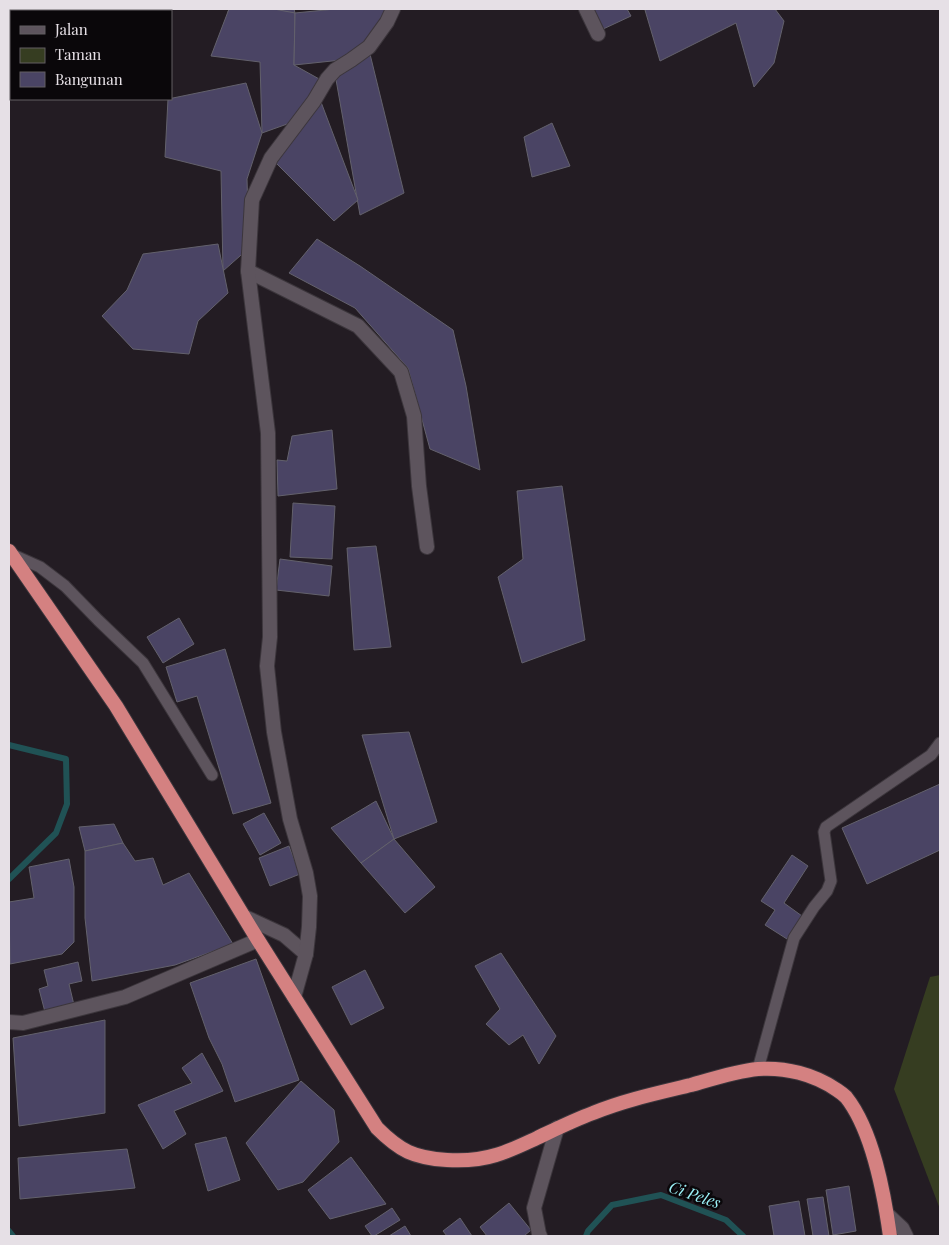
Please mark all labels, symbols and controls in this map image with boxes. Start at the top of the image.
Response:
legend [10,10,172,100]
text: Jalan [54,19,88,39]
text: Taman [55,44,101,64]
text: Bangunan [55,69,123,89]
water label: Ci Peles [666,1175,724,1213]

